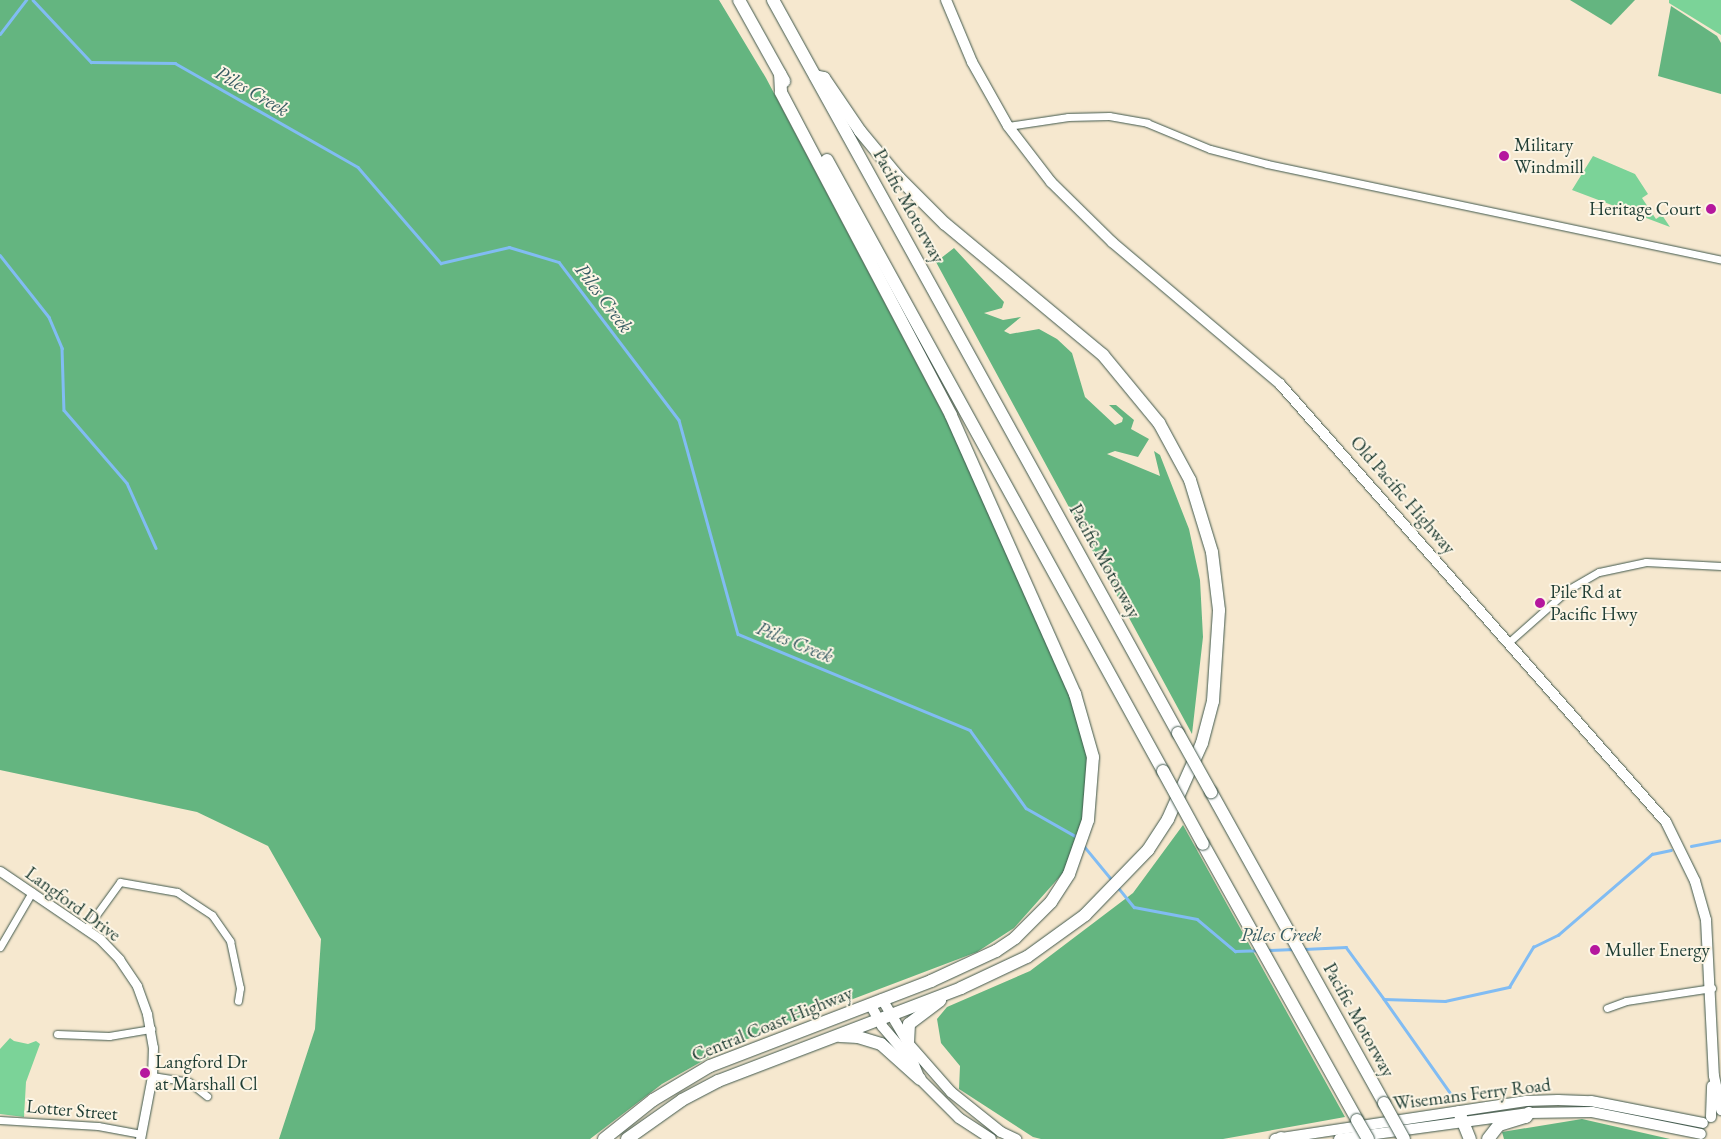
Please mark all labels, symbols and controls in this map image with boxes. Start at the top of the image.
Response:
water label: Piles Creek [211,60,293,122]
place label: Military Windmill [1514,134,1584,178]
street label: Pacific Motorway [868,145,950,267]
marker: Military Windmill [1498,150,1510,162]
place label: Heritage Court [1589,198,1701,220]
marker: Heritage Court [1705,203,1717,215]
water label: Piles Creek [570,258,638,338]
street label: Old Pacific Highway [1345,431,1461,559]
street label: Pacific Motorway [1064,500,1146,622]
place label: Pile Rd at Pacific Hwy [1550,581,1638,625]
marker: Pile Rd at Pacific Hwy [1534,597,1546,609]
water label: Piles Creek [753,616,837,668]
street label: Langford Drive [21,862,125,946]
water label: Piles Creek [1240,922,1322,946]
place label: Muller Energy [1605,939,1710,961]
marker: Muller Energy [1589,944,1601,956]
street label: Pacific Motorway [1318,959,1400,1081]
street label: Central Coast Highway [688,981,856,1067]
place label: Langford Dr at Marshall Cl [155,1051,257,1095]
marker: Langford Dr at Marshall Cl [139,1067,151,1079]
street label: Wisemans Ferry Road [1392,1073,1552,1115]
street label: Lotter Street [25,1095,119,1125]

